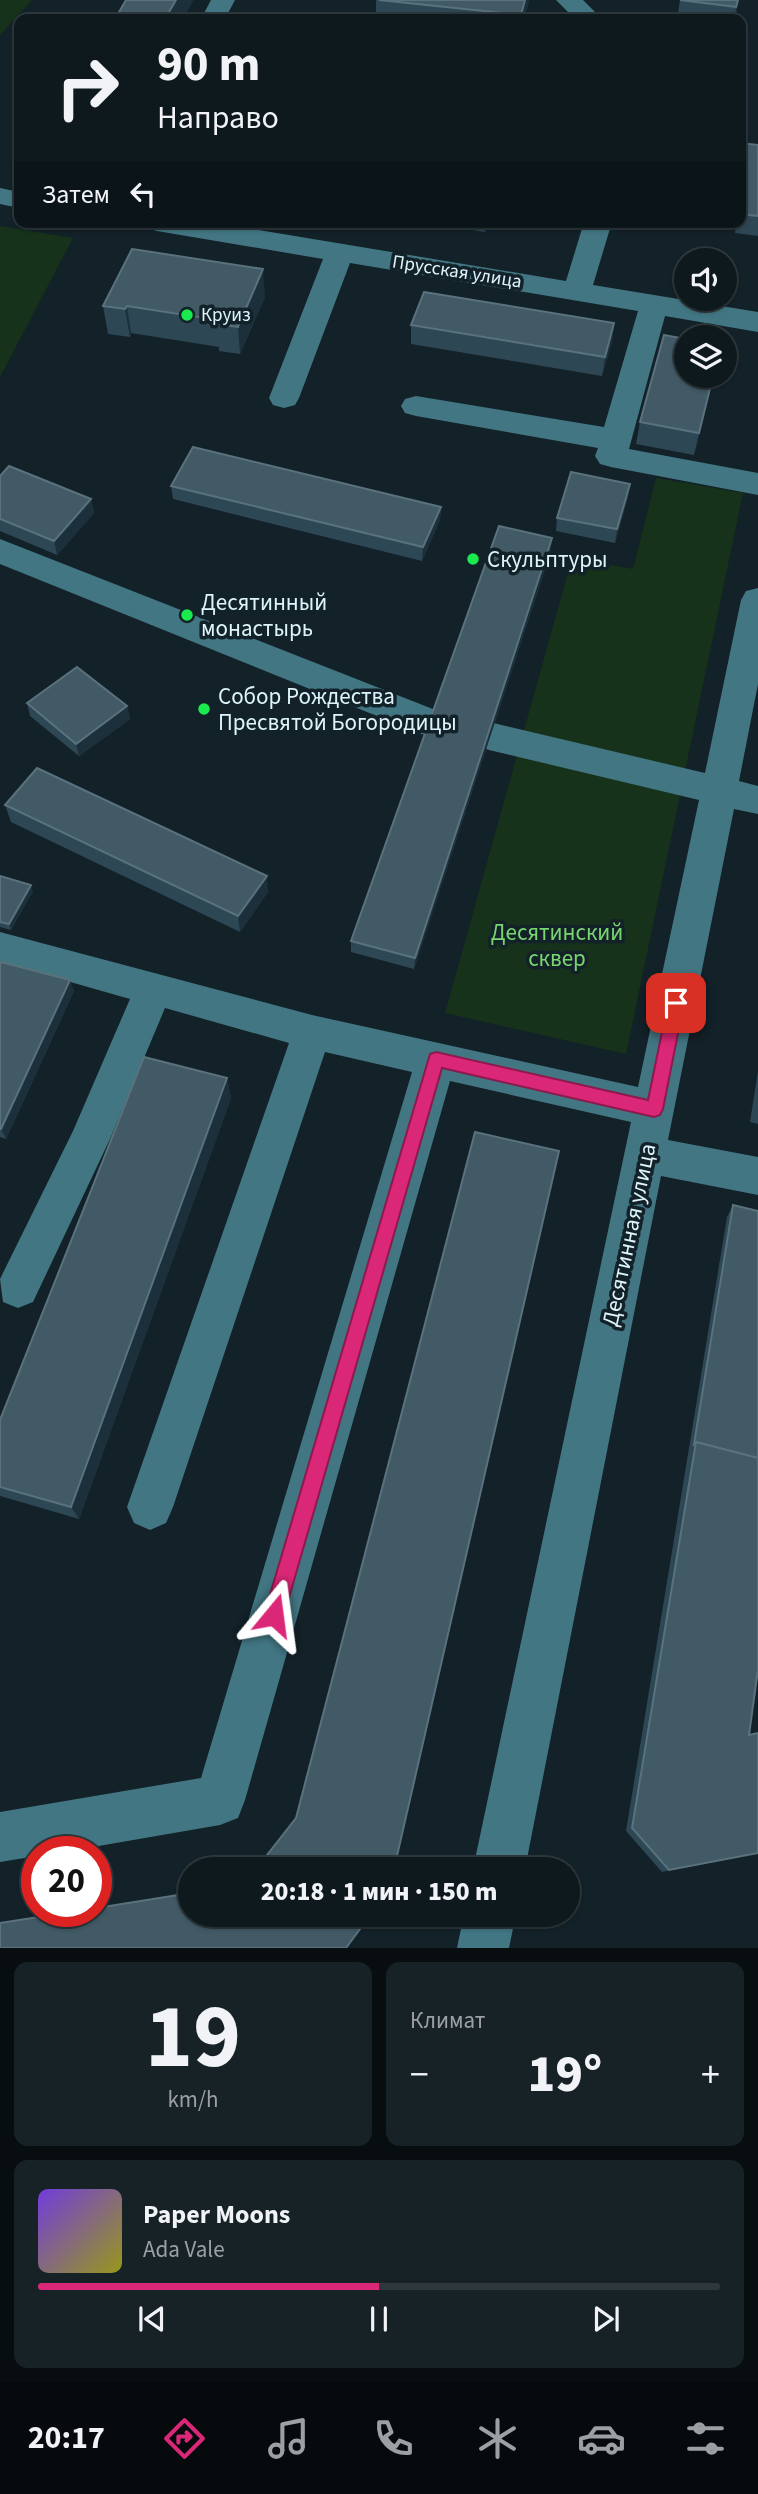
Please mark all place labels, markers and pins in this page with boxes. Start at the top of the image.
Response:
place label: Круиз [201,302,251,329]
marker: Круиз [179,307,195,323]
place label: Скульптуры [487,543,608,576]
marker: Скульптуры [465,551,481,567]
place label: Десятинный монастырь [201,586,327,645]
marker: Десятинный монастырь [179,607,195,623]
place label: Собор Рождества Пресвятой Богородицы [218,680,457,739]
marker: Собор Рождества Пресвятой Богородицы [196,701,212,717]
pin [646,973,706,1033]

